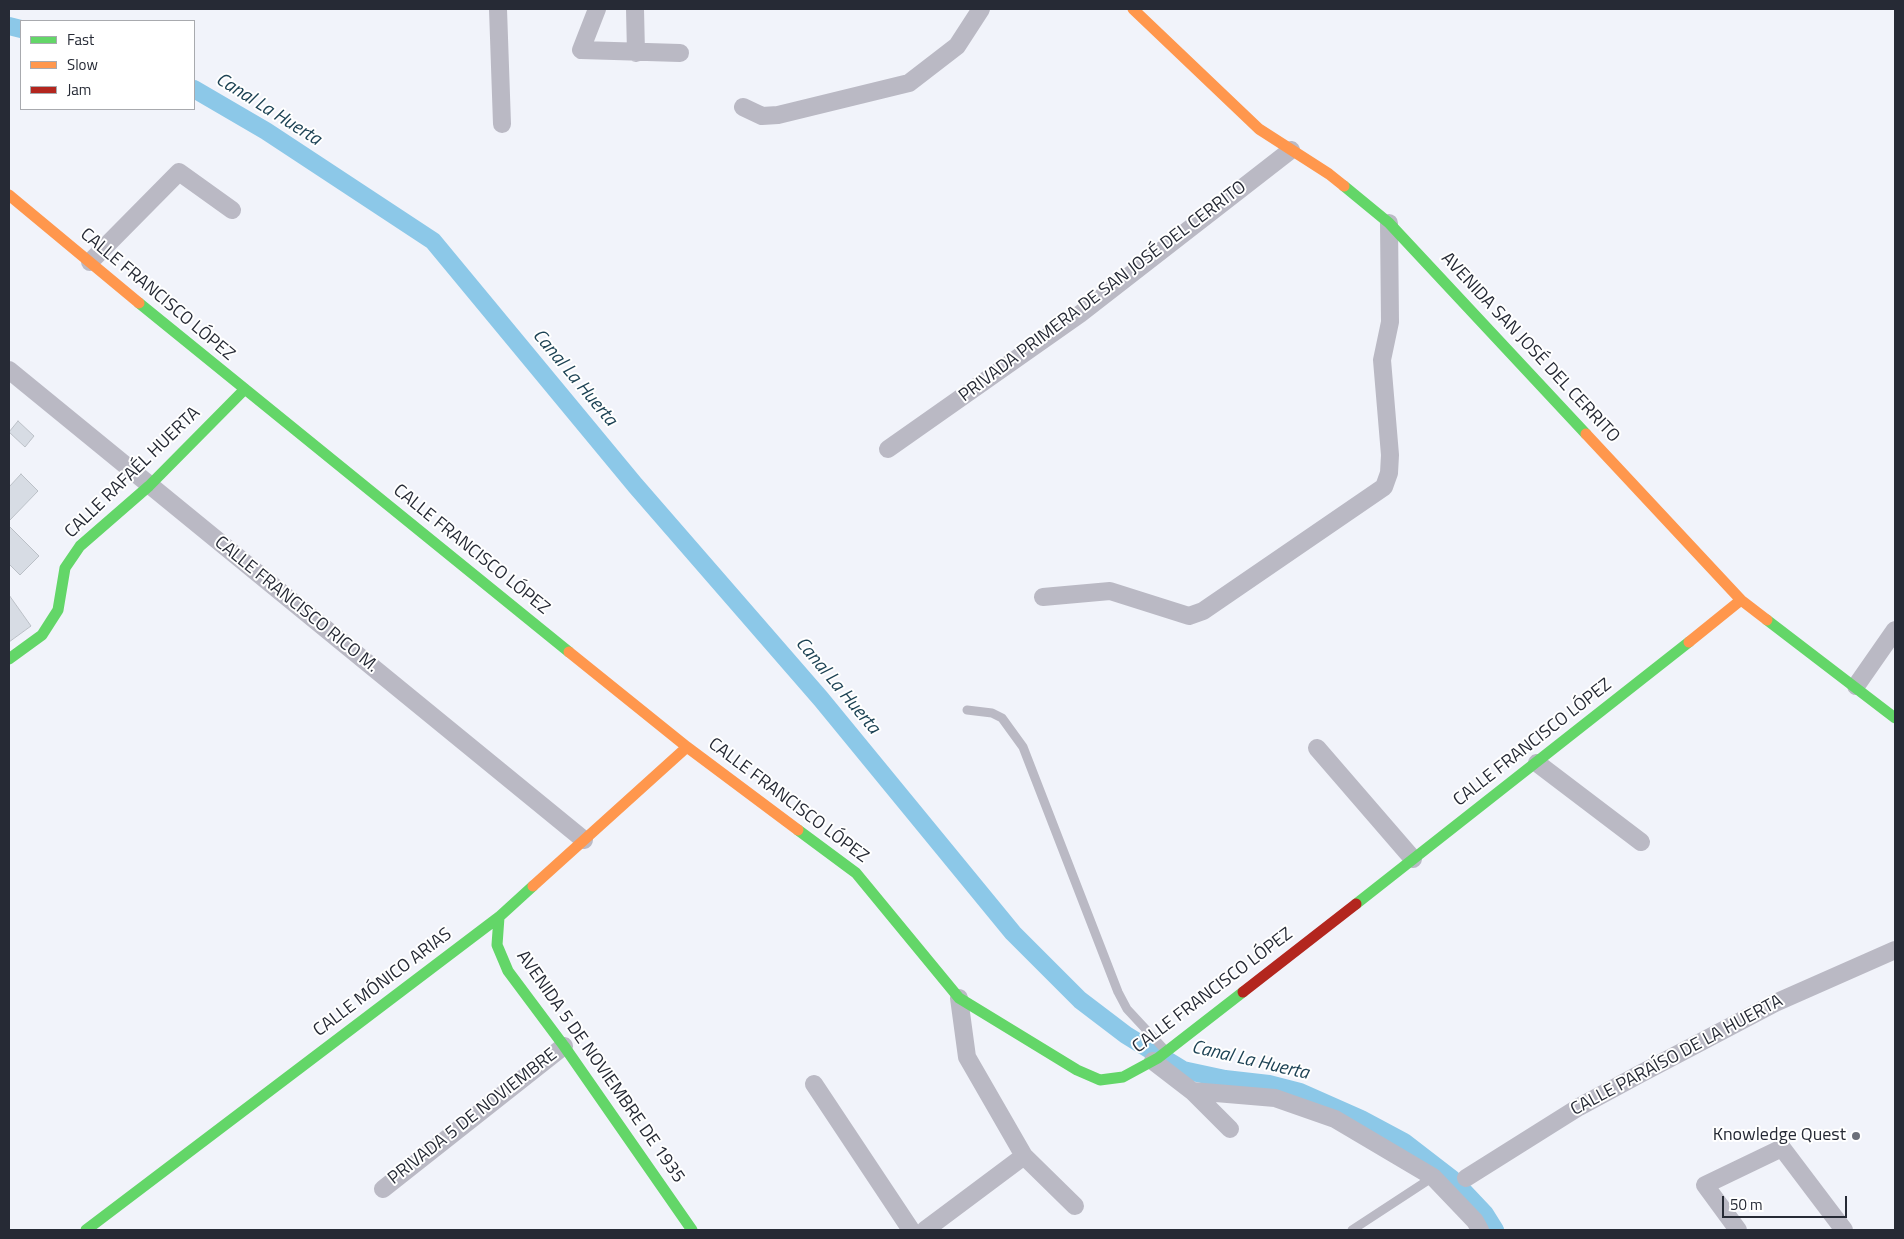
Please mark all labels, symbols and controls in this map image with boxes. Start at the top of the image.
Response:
legend [20,20,195,110]
text: Fast [67,28,94,51]
text: Slow [67,53,98,76]
water label: Canal La Huerta [211,69,325,151]
text: Jam [67,78,91,101]
street label: PRIVADA PRIMERA DE SAN JOSÉ DEL CERRITO [955,177,1251,407]
street label: CALLE FRANCISCO LÓPEZ [75,224,239,366]
street label: AVENIDA SAN JOSÉ DEL CERRITO [1436,248,1624,448]
water label: Canal La Huerta [527,325,621,431]
street label: CALLE RAFAÉL HUERTA [61,403,205,543]
street label: CALLE FRANCISCO LÓPEZ [388,480,554,620]
street label: CALLE FRANCISCO RICO M. [210,532,382,678]
water label: Canal La Huerta [790,633,884,739]
street label: CALLE FRANCISCO LÓPEZ [1450,675,1616,811]
street label: CALLE FRANCISCO LÓPEZ [704,734,872,868]
street label: CALLE MÓNICO ARIAS [310,924,456,1042]
street label: CALLE FRANCISCO LÓPEZ [1129,924,1297,1058]
street label: AVENIDA 5 DE NOVIEMBRE DE 1935 [511,947,689,1187]
street label: CALLE PARAÍSO DE LA HUERTA [1567,991,1787,1121]
water label: Canal La Huerta [1189,1036,1311,1086]
street label: PRIVADA 5 DE NOVIEMBRE [384,1044,562,1190]
place label: Knowledge Quest [1713,1125,1846,1147]
marker: Knowledge Quest [1850,1130,1862,1142]
scale bar [1724,1186,1849,1218]
text: 50 m [1730,1193,1763,1216]

